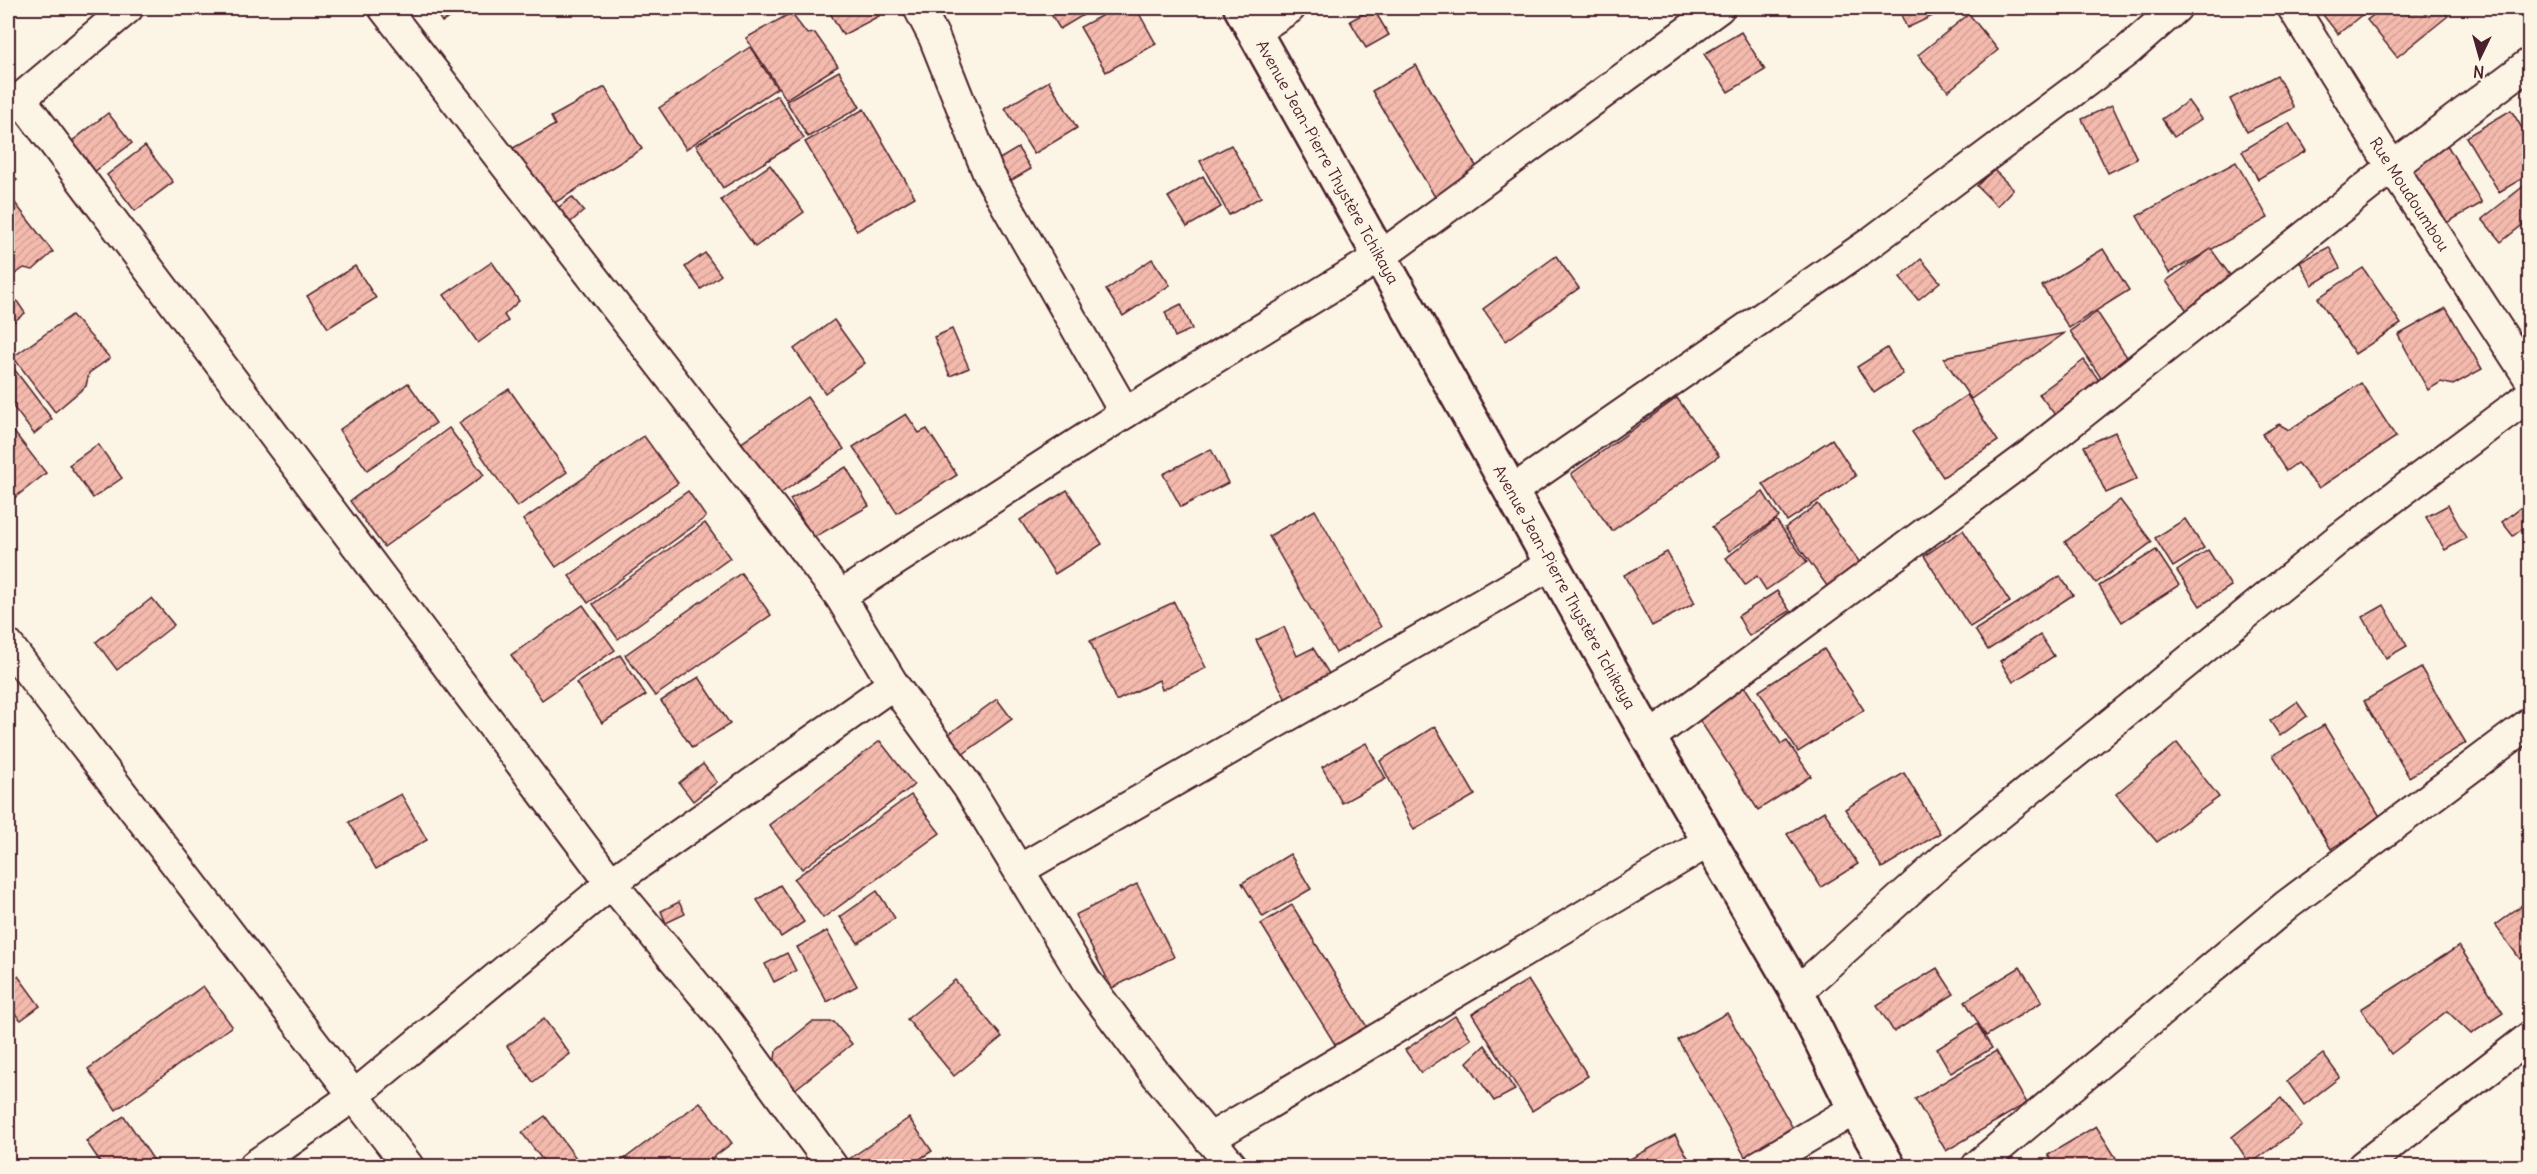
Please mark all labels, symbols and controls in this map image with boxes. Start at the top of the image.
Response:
north arrow [2450,27,2510,87]
street label: Avenue Jean-Pierre Thystère Tchikaya [1252,36,1404,288]
text: N [2472,61,2485,82]
street label: Rue Moudoumbou [2366,133,2454,255]
street label: Avenue Jean-Pierre Thystère Tchikaya [1489,461,1641,713]

